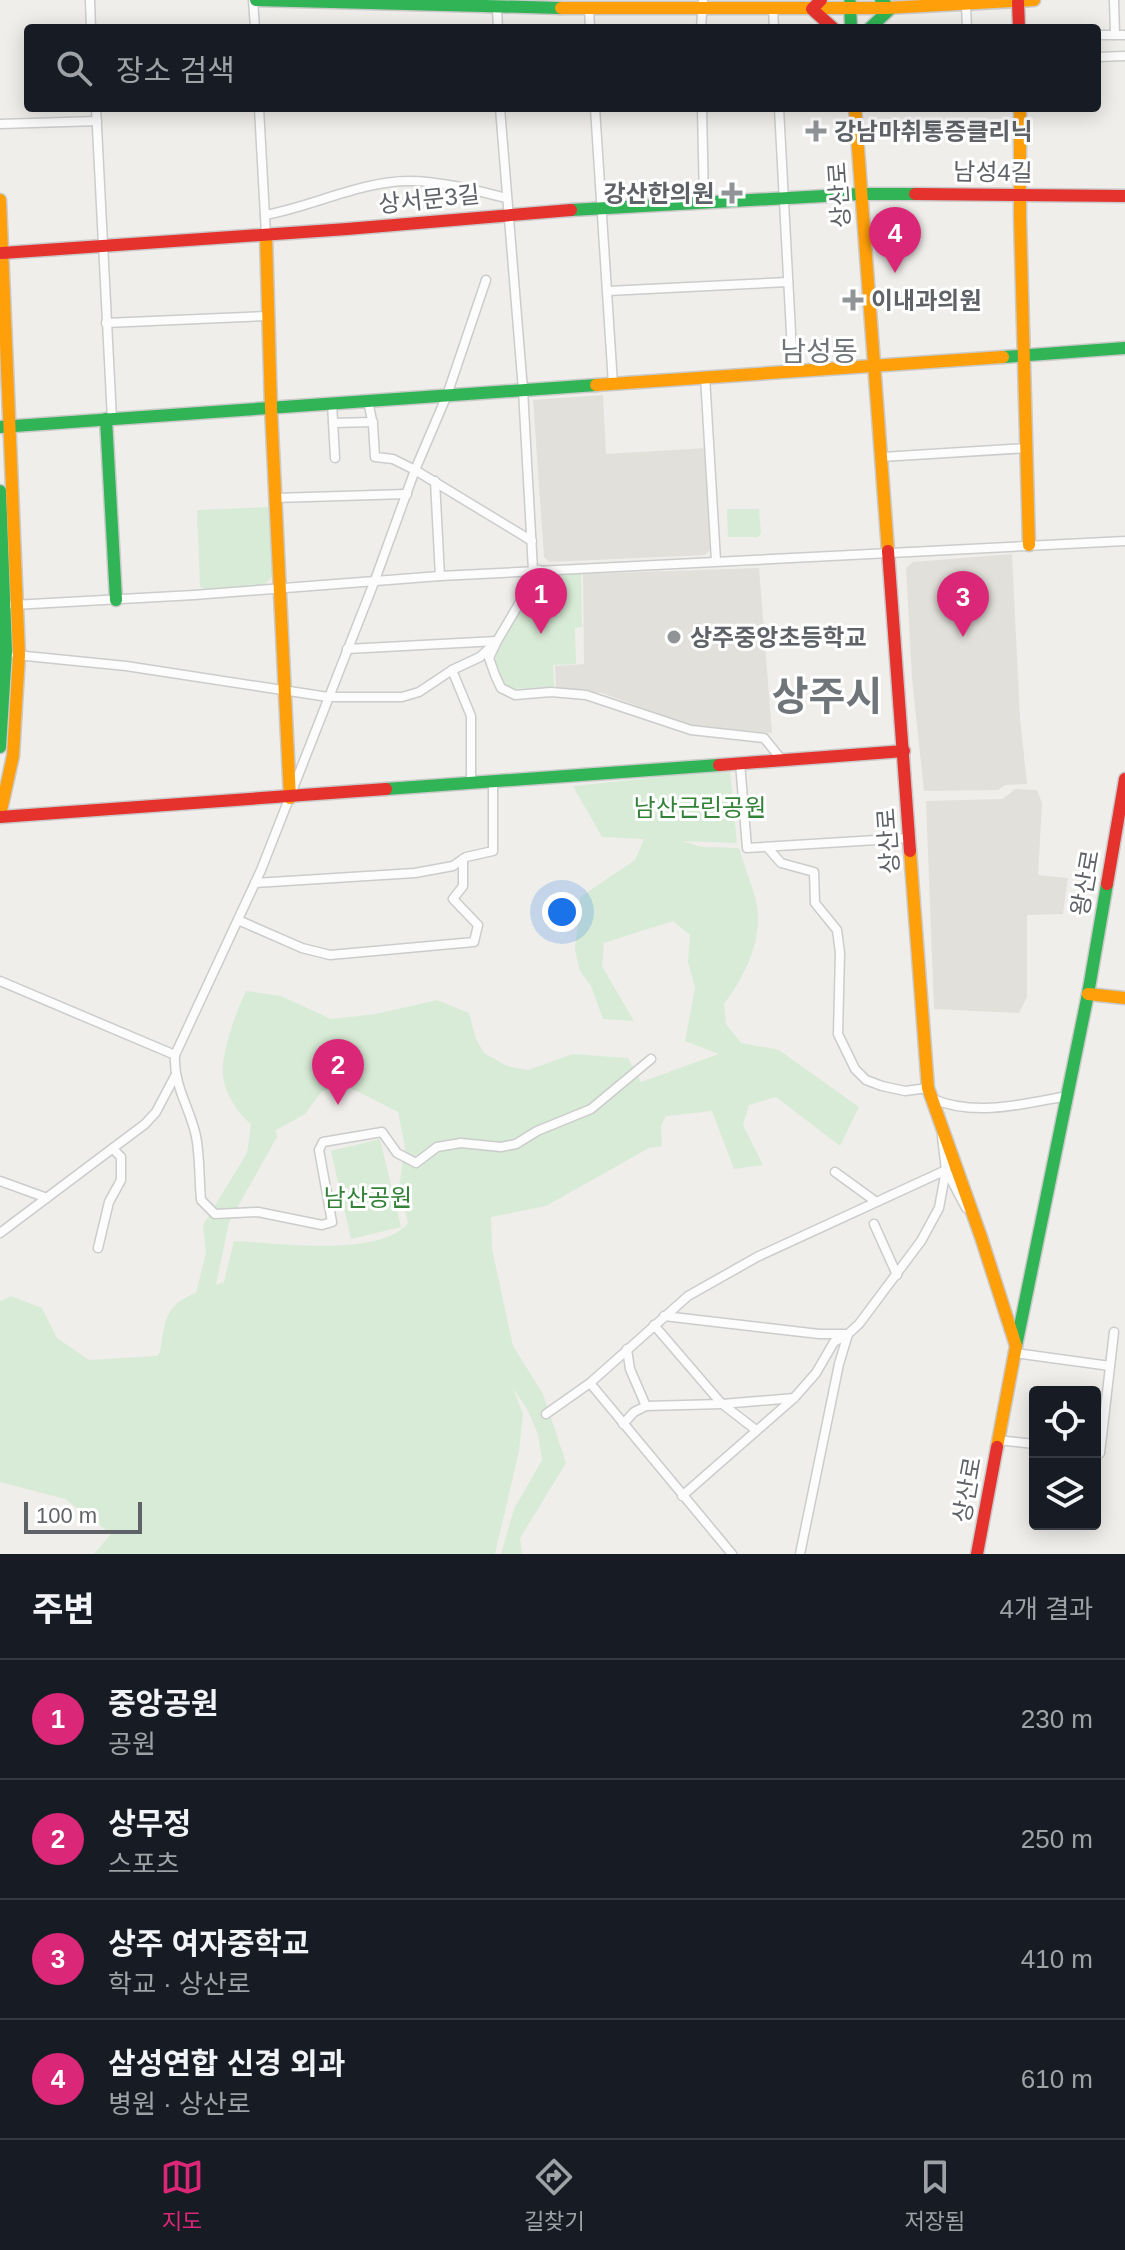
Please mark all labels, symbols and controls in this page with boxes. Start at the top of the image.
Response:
search box [24,24,1101,112]
icon: search [52,46,96,90]
text: 장소 검색 [116,54,235,87]
place label: 강남마취통증클리닉 [834,118,1033,145]
marker: 강남마취통증클리닉 [805,120,827,142]
street label: 남성4길 [953,158,1033,186]
street label: 상산로 [823,161,855,229]
street label: 상서문3길 [377,180,481,218]
place label: 강산한의원 [604,180,714,207]
marker: 강산한의원 [721,182,743,204]
pin: 4 [869,207,921,273]
place label: 이내과의원 [871,287,981,314]
marker: 이내과의원 [842,289,864,311]
district label: 남성동 [780,336,858,367]
pin: 1 [515,568,567,634]
pin: 3 [937,571,989,637]
place label: 상주중앙초등학교 [690,624,867,651]
marker: 상주중앙초등학교 [665,628,683,646]
district label: 상주시 [772,674,882,718]
park label: 남산근린공원 [634,794,766,821]
street label: 상산로 [872,807,904,875]
street label: 왕산로 [1066,848,1104,918]
your location [542,892,582,932]
pin: 2 [312,1039,364,1105]
park label: 남산공원 [324,1184,412,1211]
map controls [1029,1386,1101,1530]
button: locate [1029,1386,1101,1458]
street label: 상산로 [948,1455,986,1525]
button: layers [1029,1458,1101,1530]
scale bar [24,1498,142,1534]
text: 100 m [36,1503,97,1528]
text: 주변 [32,1590,95,1628]
text: 4개 결과 [1000,1594,1093,1624]
text: 중앙공원 [108,1687,218,1720]
text: 1 [51,1704,65,1734]
text: 230 m [1021,1704,1093,1734]
text: 공원 [108,1729,156,1759]
text: 상무정 [108,1807,191,1840]
text: 2 [51,1824,65,1854]
text: 250 m [1021,1824,1093,1854]
text: 스포츠 [108,1849,180,1879]
text: 상주 여자중학교 [108,1927,310,1960]
text: 3 [51,1944,65,1974]
text: 410 m [1021,1944,1093,1974]
text: 학교 · 상산로 [108,1969,251,1999]
text: 삼성연합 신경 외과 [108,2047,345,2080]
text: 4 [51,2064,65,2094]
text: 610 m [1021,2064,1093,2094]
text: 병원 · 상산로 [108,2089,251,2119]
tab: 지도 [160,2155,204,2235]
tab: 길찾기 [524,2155,585,2235]
tab: 저장됨 [904,2155,965,2235]

